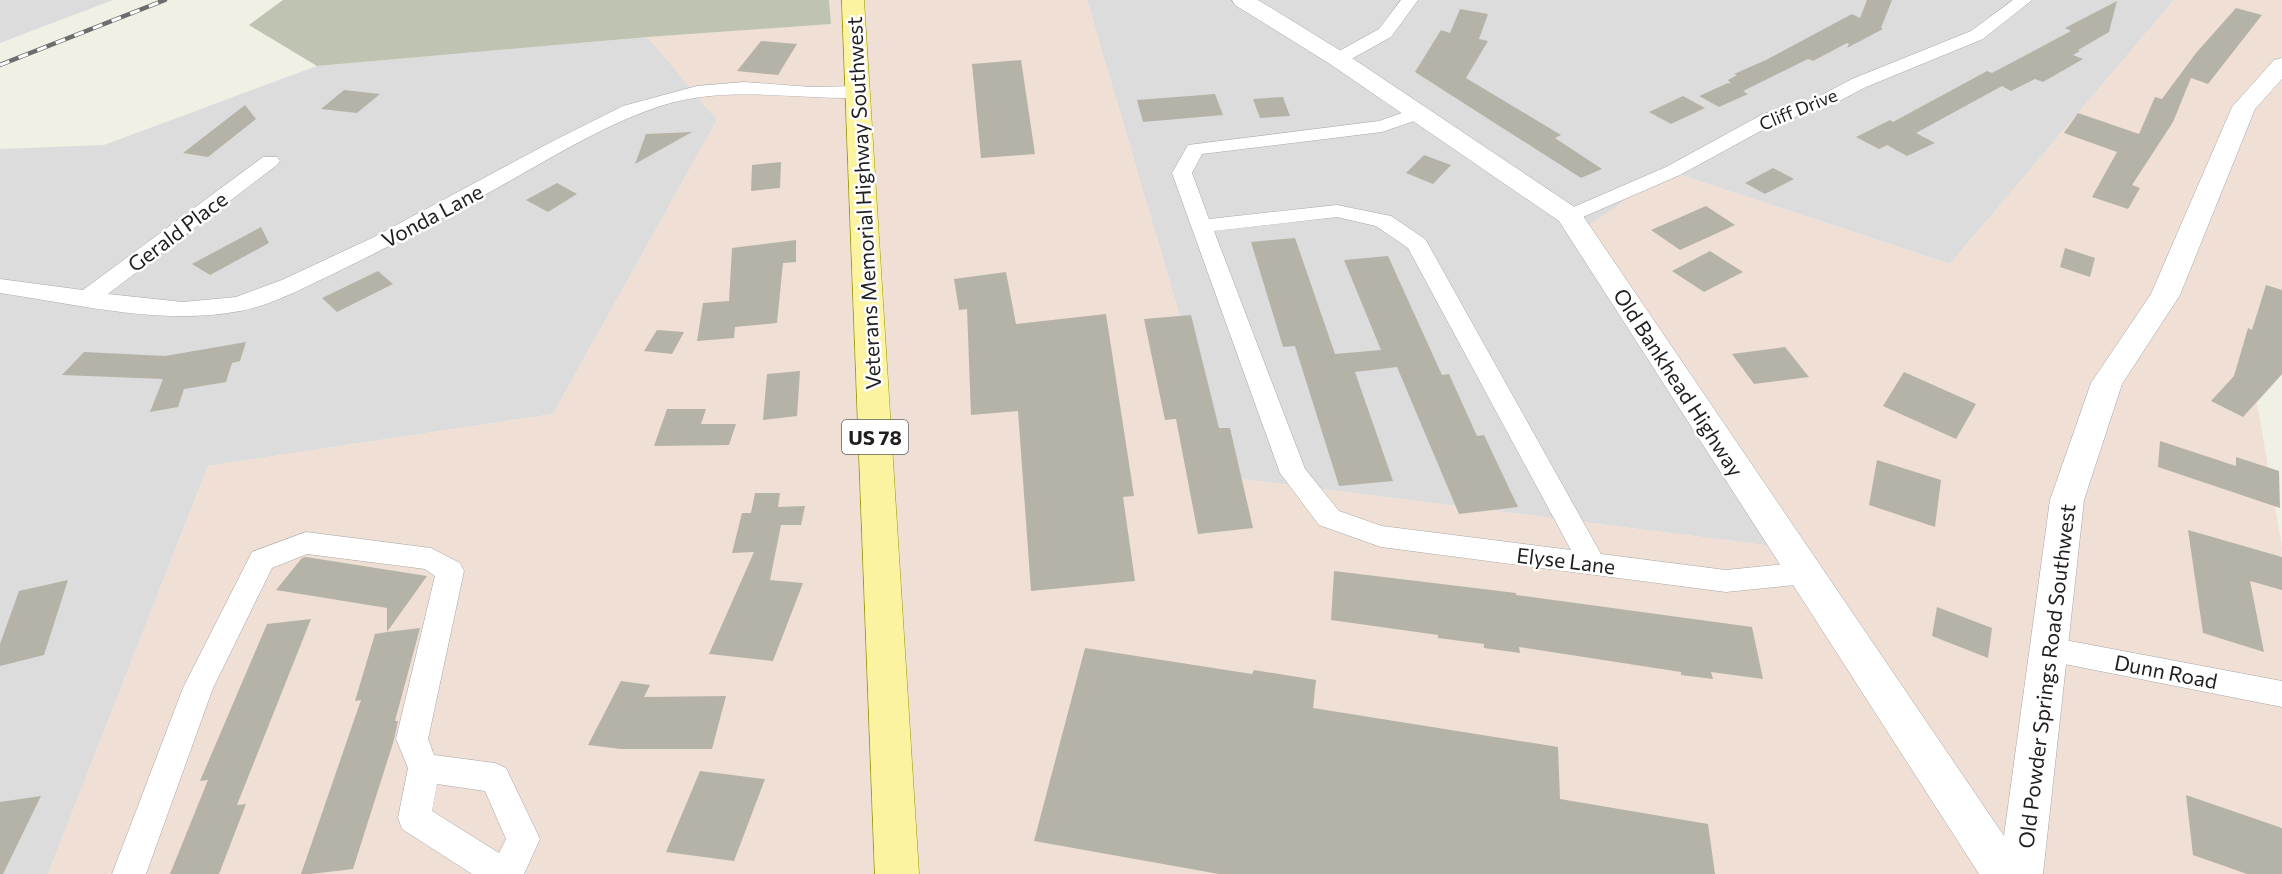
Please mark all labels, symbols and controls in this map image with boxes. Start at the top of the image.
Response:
street label: Veterans Memorial Highway Southwest [841,16,885,390]
street label: Cliff Drive [1756,83,1840,135]
street label: Vonda Lane [377,178,487,252]
street label: Gerald Place [122,185,232,277]
street label: Old Bankhead Highway [1609,283,1749,481]
road number: US 78 [842,420,908,454]
street label: Old Powder Springs Road Southwest [2012,502,2080,850]
street label: Elyse Lane [1515,542,1617,578]
street label: Dunn Road [2112,649,2220,693]

